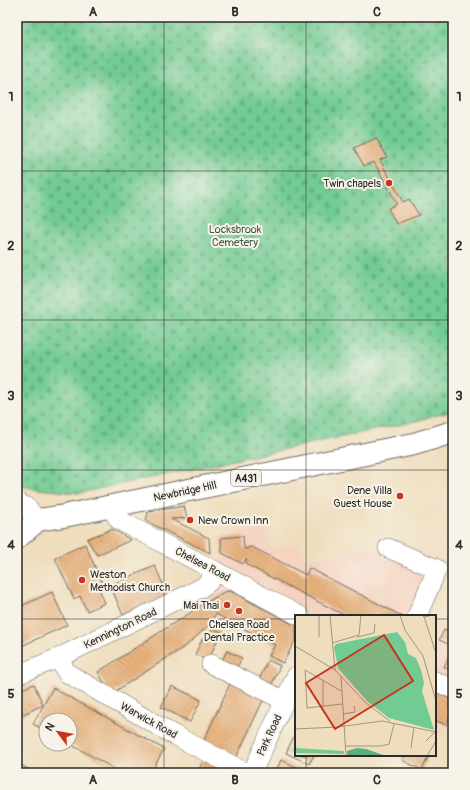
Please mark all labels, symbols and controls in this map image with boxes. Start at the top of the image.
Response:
text: A [89,4,98,20]
text: B [231,4,239,20]
text: C [373,4,381,20]
text: 1 [8,89,14,105]
text: 1 [456,89,462,105]
place label: Twin chapels [323,177,381,190]
marker: Twin chapels [384,178,394,188]
park label: Locksbrook Cemetery [209,223,262,249]
text: 2 [7,238,15,254]
text: 2 [455,238,463,254]
text: 3 [7,388,15,404]
text: 3 [455,388,463,404]
road number: A431 [231,470,261,486]
street label: Newbridge Hill [152,478,218,505]
place label: Dene Villa Guest House [333,484,393,510]
marker: Dene Villa Guest House [395,491,405,501]
place label: New Crown Inn [198,514,269,527]
marker: New Crown Inn [185,515,195,525]
text: 4 [7,537,15,553]
text: 4 [455,537,463,553]
street label: Chelsea Road [173,544,233,584]
place label: Weston Methodist Church [90,568,170,594]
marker: Weston Methodist Church [77,575,87,585]
place label: Mai Thai [183,599,219,612]
marker: Mai Thai [222,600,232,610]
street label: Kennington Road [82,605,159,652]
marker: Chelsea Road Dental Practice [234,606,244,616]
inset map [295,615,436,756]
place label: Chelsea Road Dental Practice [204,618,275,644]
text: 5 [7,686,15,702]
text: 5 [455,686,463,702]
street label: Warwick Road [118,699,180,741]
north arrow [38,712,78,752]
street label: Park Road [254,712,285,758]
text: N [42,720,58,734]
text: A [89,772,98,788]
text: B [231,772,239,788]
text: C [373,772,381,788]

